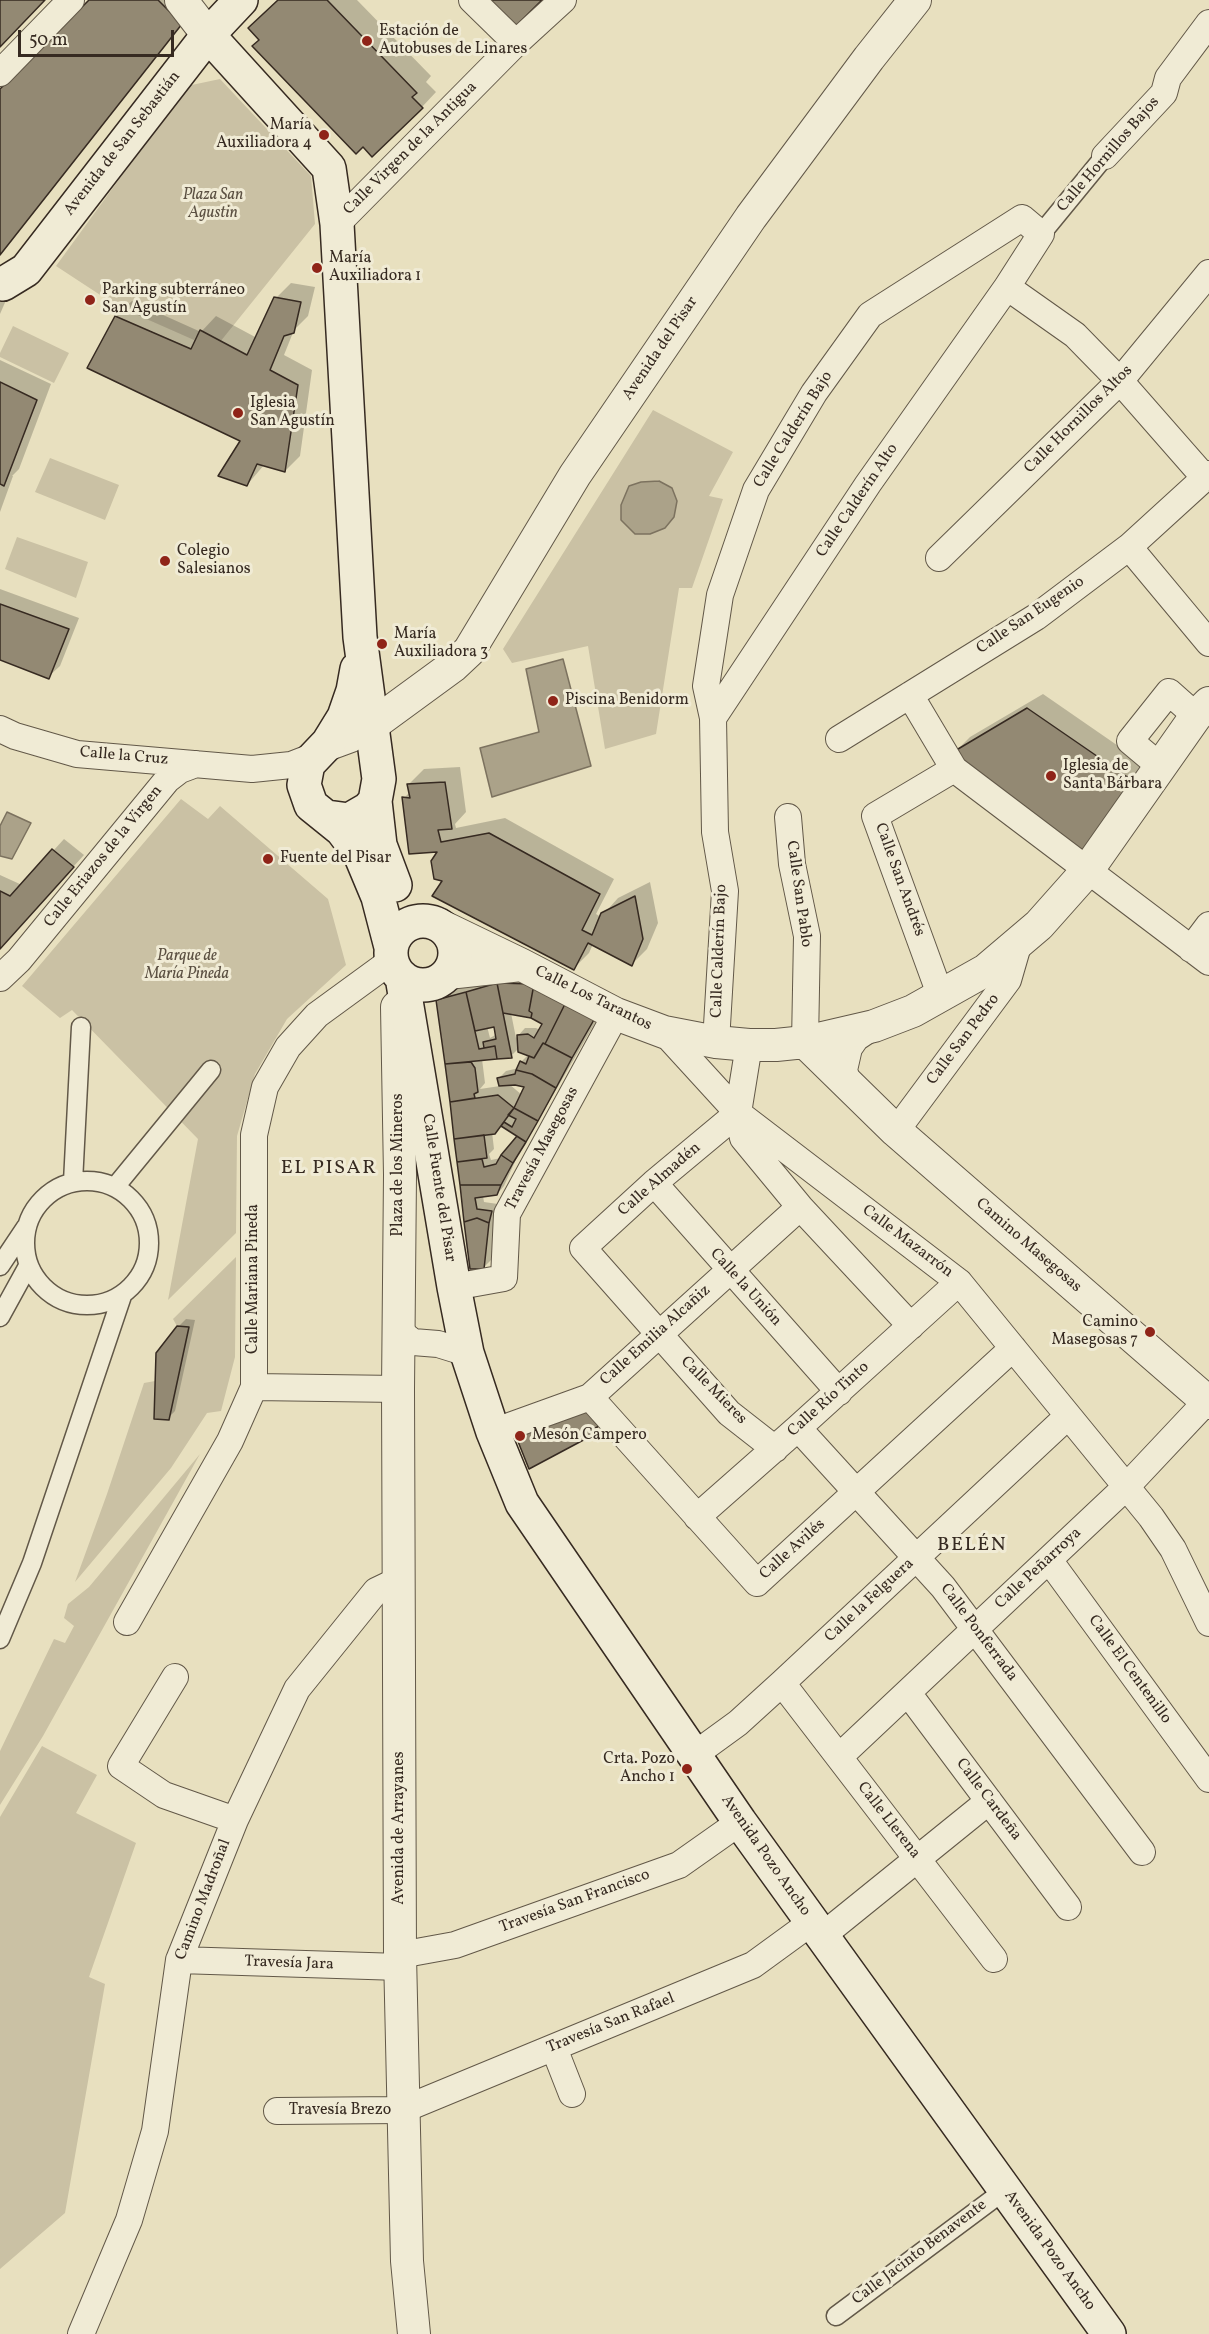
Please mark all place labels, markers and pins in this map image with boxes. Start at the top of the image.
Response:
place label: Estación de Autobuses de Linares [379,22,527,60]
marker: Estación de Autobuses de Linares [360,34,374,48]
place label: María Auxiliadora 4 [216,116,312,154]
marker: María Auxiliadora 4 [317,128,331,142]
place label: María Auxiliadora 1 [329,249,421,287]
marker: María Auxiliadora 1 [310,261,324,275]
place label: Parking subterráneo San Agustín [102,281,245,319]
marker: Parking subterráneo San Agustín [83,293,97,307]
place label: Iglesia San Agustín [250,394,335,432]
marker: Iglesia San Agustín [231,406,245,420]
place label: Colegio Salesianos [177,542,251,580]
marker: Colegio Salesianos [158,554,172,568]
place label: María Auxiliadora 3 [394,625,488,663]
marker: María Auxiliadora 3 [375,637,389,651]
place label: Piscina Benidorm [565,691,689,711]
marker: Piscina Benidorm [546,694,560,708]
place label: Iglesia de Santa Bárbara [1063,757,1162,795]
marker: Iglesia de Santa Bárbara [1044,769,1058,783]
place label: Fuente del Pisar [280,849,391,869]
marker: Fuente del Pisar [261,852,275,866]
place label: Camino Masegosas 7 [1051,1313,1138,1351]
marker: Camino Masegosas 7 [1143,1325,1157,1339]
place label: Mesón Campero [532,1426,647,1446]
marker: Mesón Campero [513,1429,527,1443]
place label: Crta. Pozo Ancho 1 [603,1750,675,1788]
marker: Crta. Pozo Ancho 1 [680,1762,694,1776]

